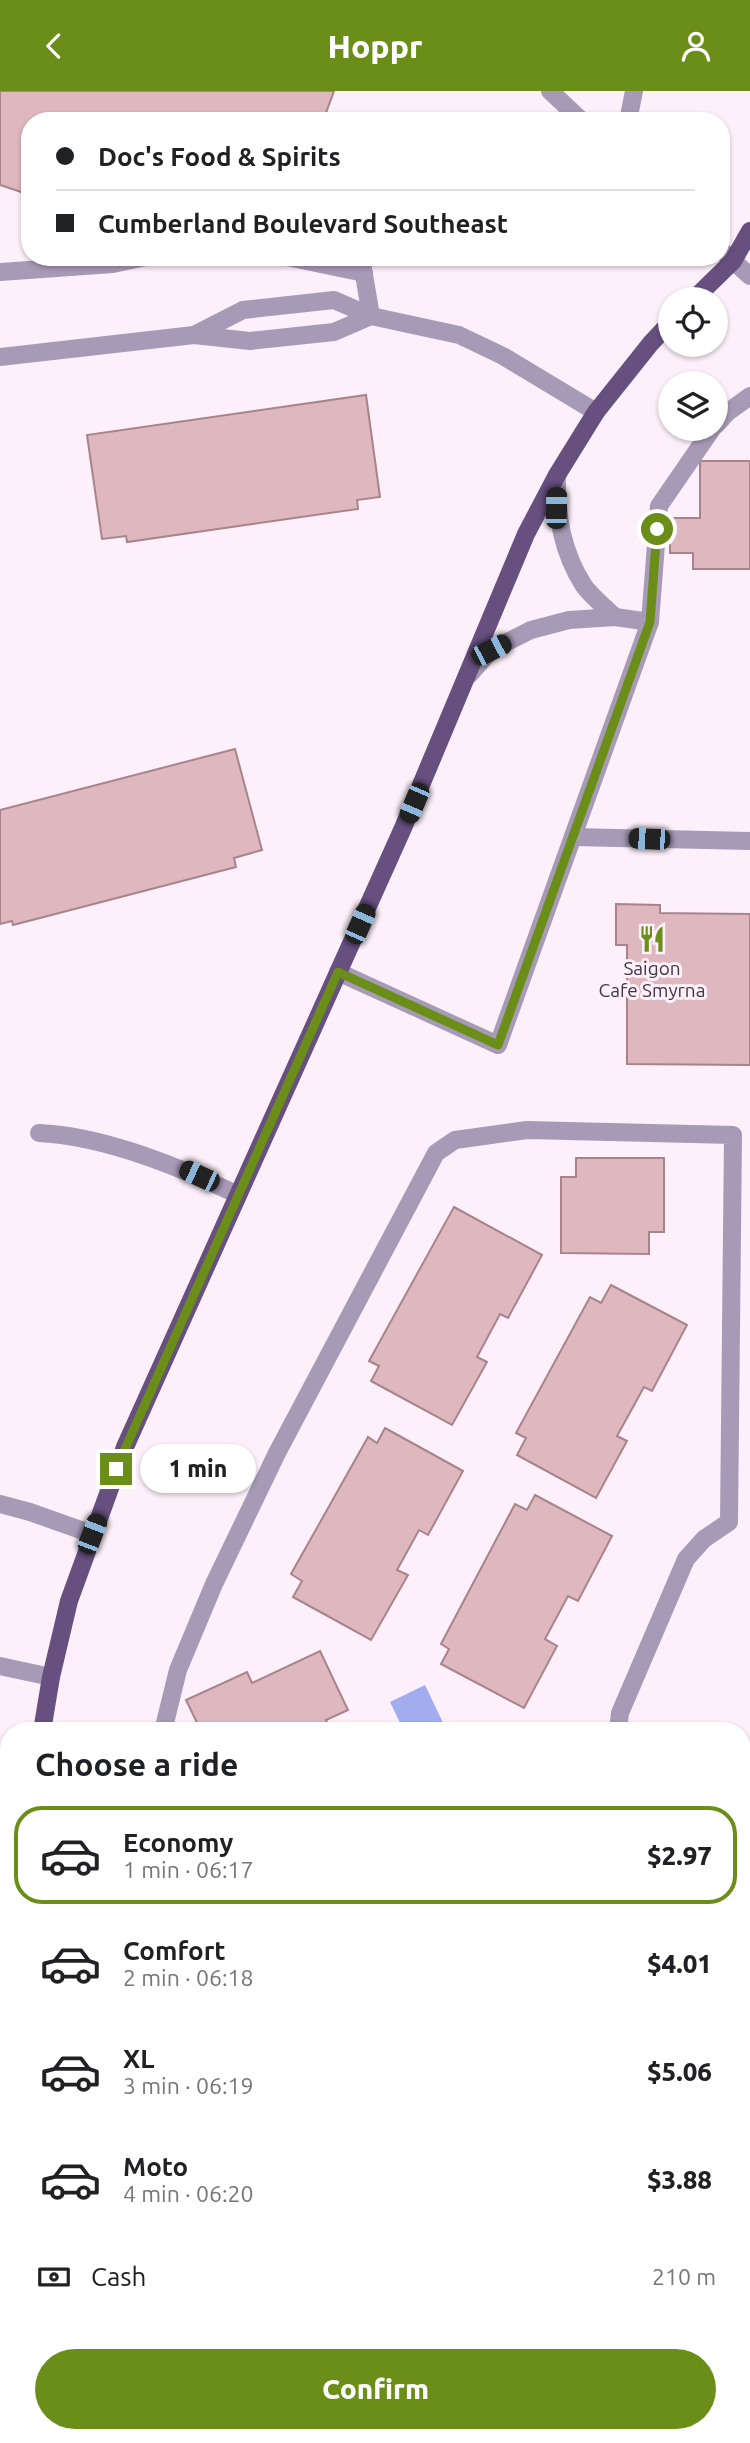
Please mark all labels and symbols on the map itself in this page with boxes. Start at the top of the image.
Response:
car [546,487,567,529]
route start [641,513,673,545]
car [468,631,515,669]
car [397,780,432,826]
car [628,828,671,850]
car [342,901,379,947]
restaurant icon: Saigon Cafe Smyrna [637,924,667,954]
place label: Saigon Cafe Smyrna [599,957,705,1001]
car [176,1158,223,1194]
callout: 1 min [140,1445,256,1493]
route end [100,1453,132,1485]
car [75,1511,110,1557]

